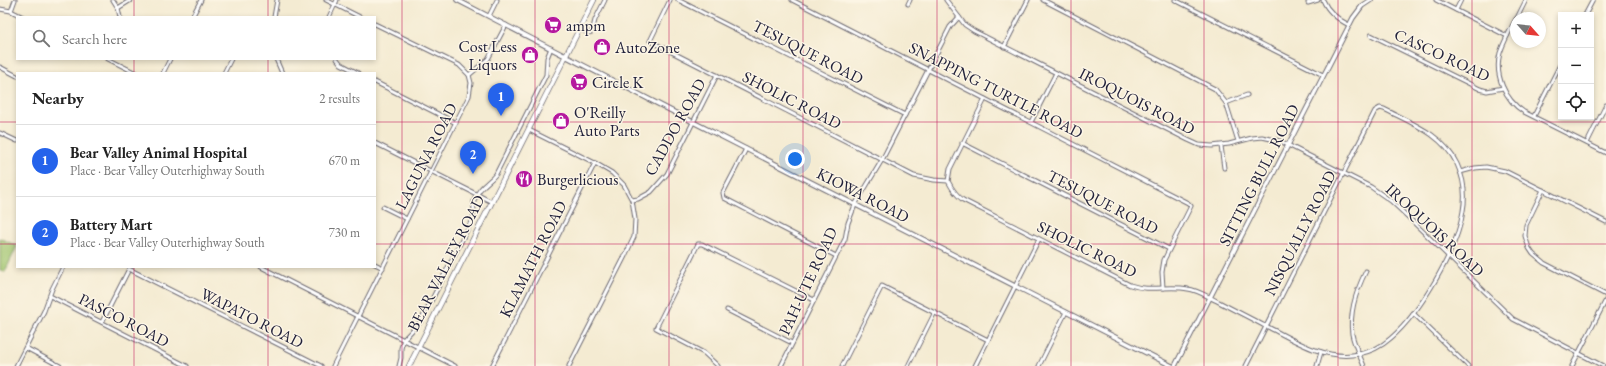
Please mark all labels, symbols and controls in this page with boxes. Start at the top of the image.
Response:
north arrow [1510,12,1546,48]
map controls [1558,12,1594,120]
button: + [1558,12,1594,48]
supermarket icon: ampm [543,15,563,35]
place label: ampm [566,15,606,36]
street label: TESUQUE ROAD [749,15,867,89]
search box [16,16,376,60]
street label: CASCO ROAD [1391,24,1493,86]
icon: search [30,27,52,49]
text: Search here [62,29,127,48]
place label: Cost Less Liquors [458,36,517,75]
shop icon: AutoZone [592,37,612,57]
place label: AutoZone [614,37,680,58]
street label: SNAPPING TURTLE ROAD [905,37,1087,143]
shop icon: Cost Less Liquors [520,45,540,65]
button: − [1558,48,1594,84]
street label: IROQUOIS ROAD [1075,63,1199,139]
street label: SHOLIC ROAD [739,66,845,134]
supermarket icon: Circle K [569,72,589,92]
place label: Circle K [592,72,644,93]
street label: CADDO ROAD [640,75,710,179]
pin: 1 [488,83,514,116]
button: locate [1558,84,1594,120]
text: Nearby [32,87,84,109]
text: 2 results [319,90,360,107]
street label: LAGUNA ROAD [390,99,462,213]
street label: SITTING BULL ROAD [1214,100,1304,250]
place label: O'Reilly Auto Parts [573,102,640,141]
shop icon: O'Reilly Auto Parts [551,111,571,131]
pin: 2 [460,141,486,174]
text: Bear Valley Animal Hospital [70,143,247,162]
your location [785,149,805,169]
text: 1 [42,152,48,169]
text: 670 m [329,152,360,169]
text: Place · Bear Valley Outerhighway South [70,162,265,179]
street label: KIOWA ROAD [813,163,913,227]
street label: TESUQUE ROAD [1044,165,1162,239]
street label: NISQUALLY ROAD [1259,167,1341,299]
restaurant icon: Burgerlicious [514,169,534,189]
place label: Burgerlicious [537,169,618,190]
street label: IROQUOIS ROAD [1381,179,1489,281]
street label: BEAR VALLEY ROAD [403,191,489,335]
street label: KLAMATH ROAD [494,197,572,321]
text: Battery Mart [70,215,152,234]
street label: SHOLIC ROAD [1034,216,1140,282]
text: 2 [42,224,48,241]
text: 730 m [329,224,360,241]
street label: PAH-UTE ROAD [774,224,842,338]
text: Place · Bear Valley Outerhighway South [70,234,265,251]
street label: WAPATO ROAD [197,283,307,353]
street label: PASCO ROAD [75,288,173,352]

